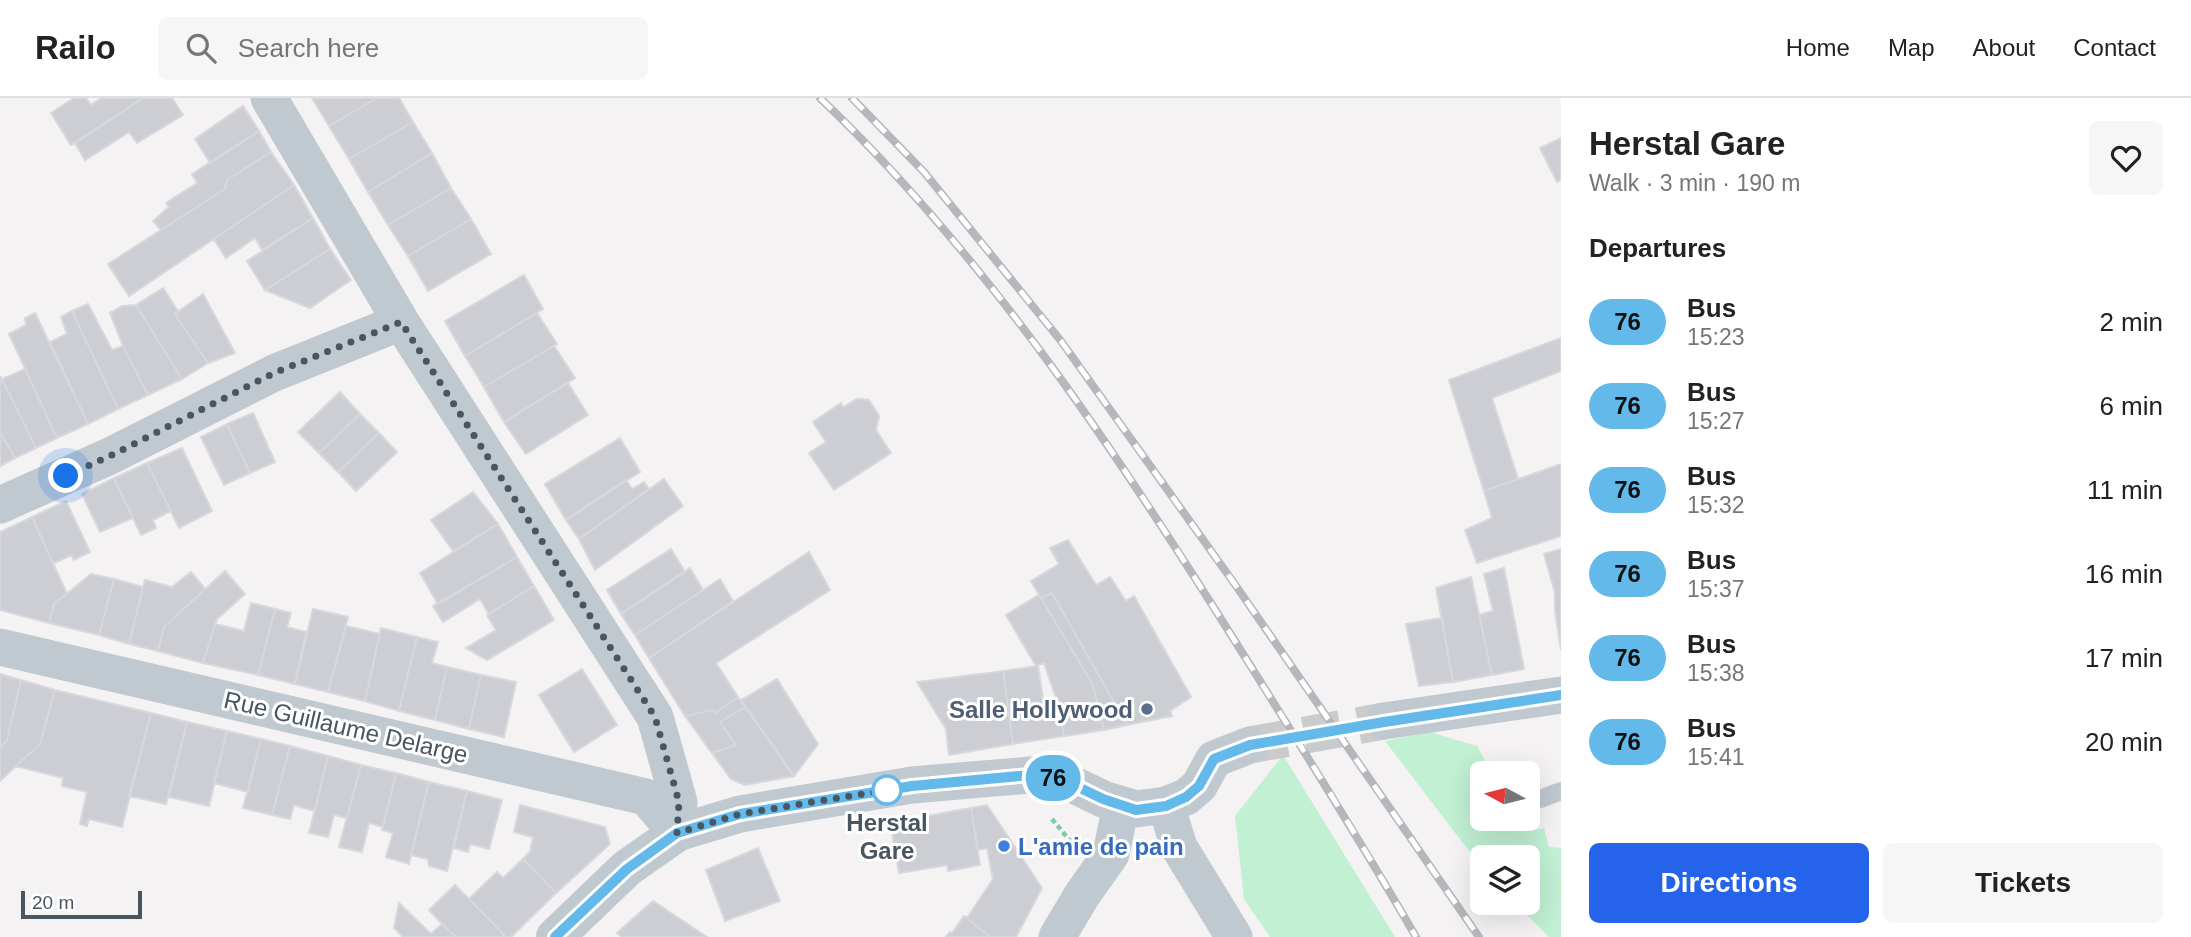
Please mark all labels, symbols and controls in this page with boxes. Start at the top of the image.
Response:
search box [158,17,648,80]
text: Railo [35,29,116,66]
icon: search [182,29,220,67]
text: Search here [238,33,379,63]
text: Home [1786,34,1850,61]
text: Map [1888,34,1935,61]
text: About [1973,34,2035,61]
text: Contact [2073,34,2156,61]
button: heart [2089,121,2163,195]
text: Herstal Gare [1589,125,1785,162]
text: Walk · 3 min · 190 m [1589,170,1800,196]
text: Departures [1589,233,1726,263]
text: Bus [1687,293,1736,323]
text: 2 min [2099,307,2163,337]
text: 76 [1614,308,1641,335]
text: 15:23 [1687,324,1745,350]
text: Bus [1687,377,1736,407]
text: 6 min [2099,391,2163,421]
text: 76 [1614,392,1641,419]
text: 15:27 [1687,408,1745,434]
your location [48,458,83,493]
text: Bus [1687,461,1736,491]
text: 11 min [2087,475,2163,505]
text: 76 [1614,476,1641,503]
text: 15:32 [1687,492,1745,518]
text: Bus [1687,545,1736,575]
text: 16 min [2085,559,2163,589]
text: 76 [1614,560,1641,587]
text: 15:37 [1687,576,1745,602]
text: Bus [1687,629,1736,659]
text: 17 min [2085,643,2163,673]
text: 76 [1614,644,1641,671]
text: 15:38 [1687,660,1745,686]
street label: Rue Guillaume Delarge [221,686,471,768]
place label: Salle Hollywood [949,696,1133,723]
marker: Salle Hollywood [1139,701,1155,717]
text: Bus [1687,713,1736,743]
text: 20 min [2085,727,2163,757]
text: 76 [1614,728,1641,755]
text: 15:41 [1687,744,1745,770]
line badge: 76 [1021,755,1084,801]
north arrow [1470,761,1540,831]
map controls [1470,761,1540,915]
text: 76 [1040,764,1066,791]
marker: Herstal Gare [872,775,902,805]
place label: Herstal Gare [846,809,928,864]
place label: L'amie de pain [1018,833,1184,860]
marker: L'amie de pain [996,838,1012,854]
button: Directions [1589,843,1869,923]
button: Tickets [1883,843,2163,923]
button: layers [1470,845,1540,915]
scale bar [21,888,142,920]
text: 20 m [32,892,74,913]

